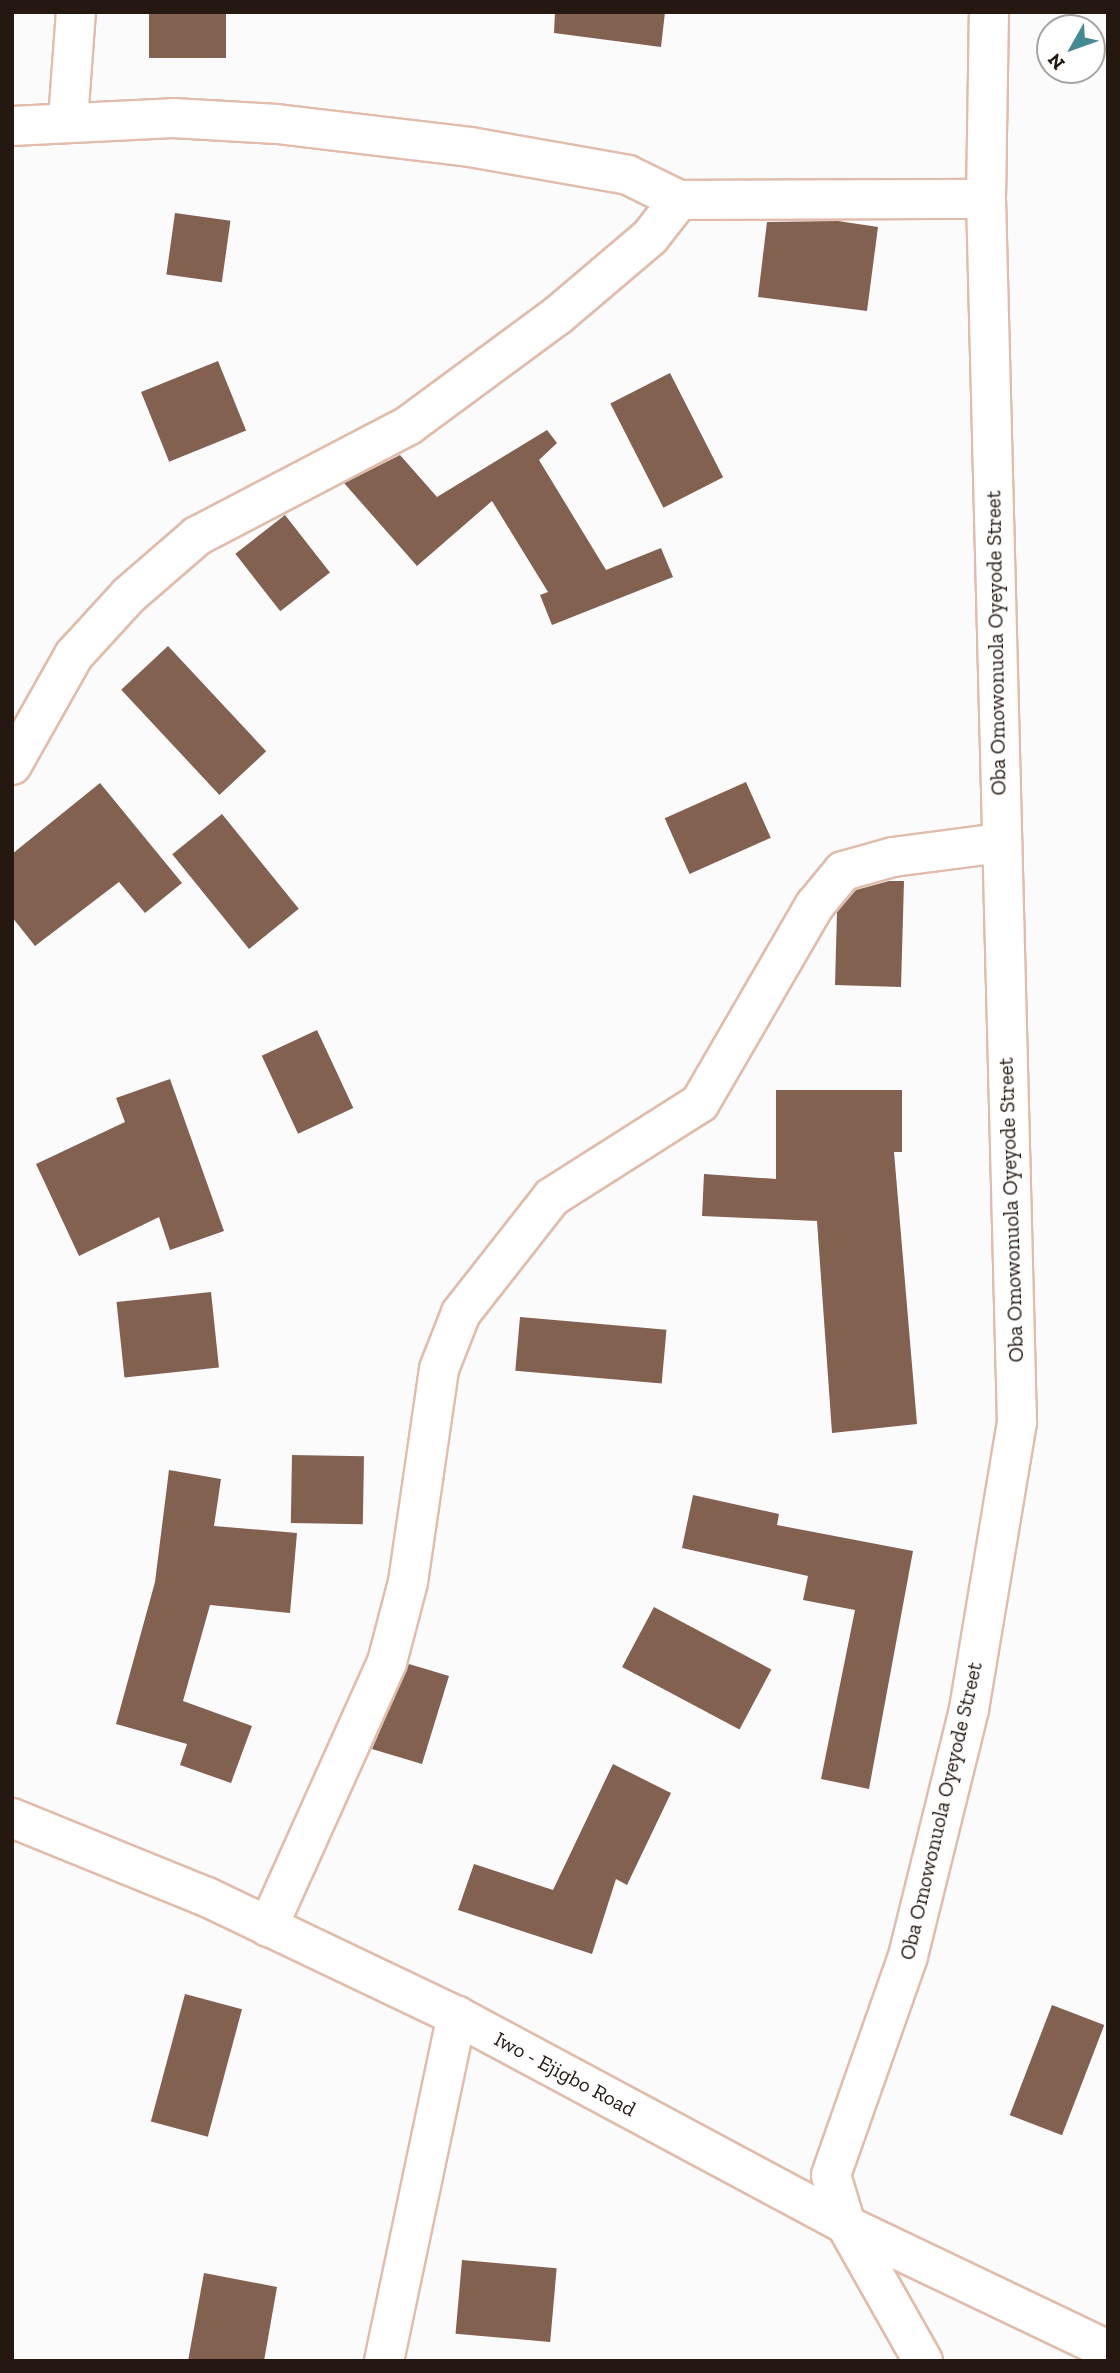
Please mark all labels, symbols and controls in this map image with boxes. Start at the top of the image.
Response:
north arrow [1036,14,1106,84]
text: N [1043,49,1070,74]
street label: Oba Omowonuola Oyeyode Street [981,490,1011,796]
street label: Oba Omowonuola Oyeyode Street [993,1057,1029,1363]
street label: Oba Omowonuola Oyeyode Street [894,1660,988,1962]
street label: Iwo - Ejigbo Road [490,2026,640,2122]

